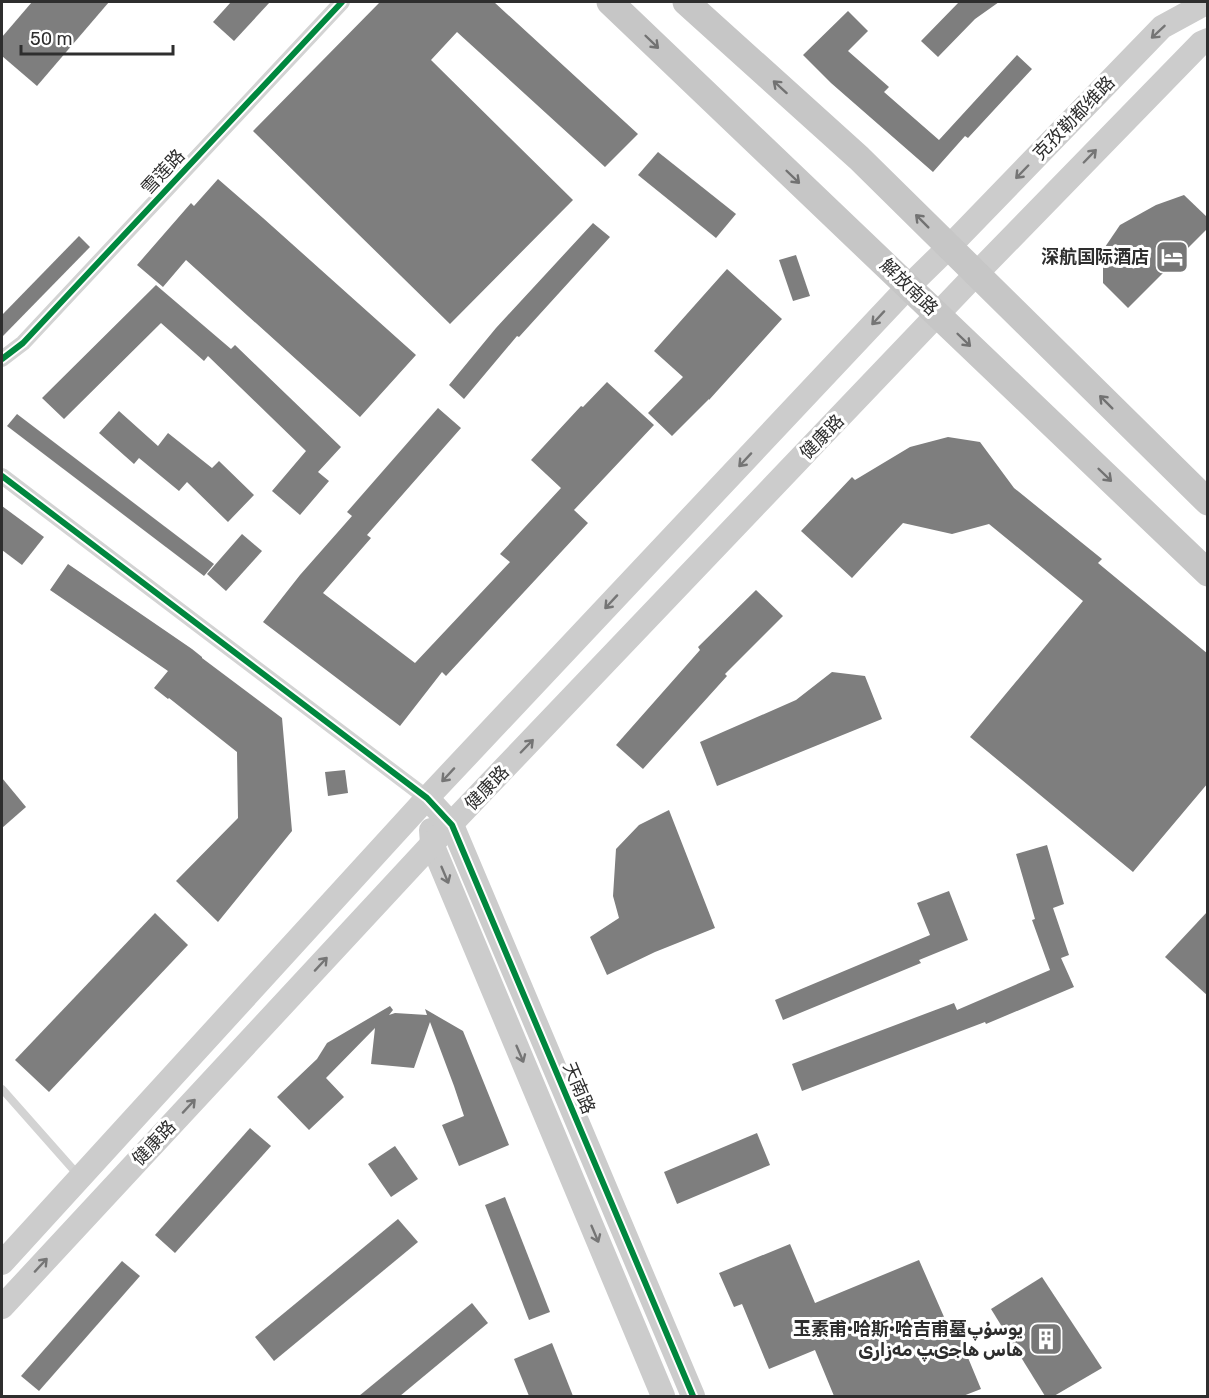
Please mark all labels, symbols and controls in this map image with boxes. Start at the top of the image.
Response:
scale bar [21,18,172,56]
one-way arrow [1150,25,1165,39]
text: 50 m [30,28,73,50]
one-way arrow [644,35,659,49]
street label: 克孜勒都维路 [1029,72,1119,164]
one-way arrow [773,80,788,94]
street label: 雪莲路 [137,145,189,199]
one-way arrow [1083,149,1098,164]
one-way arrow [1015,164,1029,179]
one-way arrow [785,169,800,183]
one-way arrow [915,213,930,228]
hotel icon: 深航国际酒店 [1154,239,1190,275]
place label: 深航国际酒店 [1041,246,1149,268]
street label: 解放南路 [875,254,943,320]
one-way arrow [871,311,886,326]
one-way arrow [957,333,972,348]
one-way arrow [1099,394,1114,409]
street label: 健康路 [795,410,849,464]
one-way arrow [738,453,752,468]
one-way arrow [1098,468,1113,482]
one-way arrow [604,595,618,610]
one-way arrow [520,738,535,753]
street label: 健康路 [460,761,514,815]
one-way arrow [441,767,456,782]
one-way arrow [440,865,451,883]
one-way arrow [314,956,328,971]
one-way arrow [515,1045,526,1063]
street label: 天南路 [558,1059,600,1117]
one-way arrow [181,1099,196,1114]
street label: 健康路 [128,1116,180,1170]
one-way arrow [590,1225,601,1243]
one-way arrow [34,1257,49,1272]
place label: 玉素甫·哈斯·哈吉甫墓يوسۇپ ھاس ھاجىپ مەزارى [793,1318,1023,1362]
building icon: 玉素甫·哈斯·哈吉甫墓يوسۇپ ھاس ھاجىپ مەزارى [1028,1321,1064,1357]

